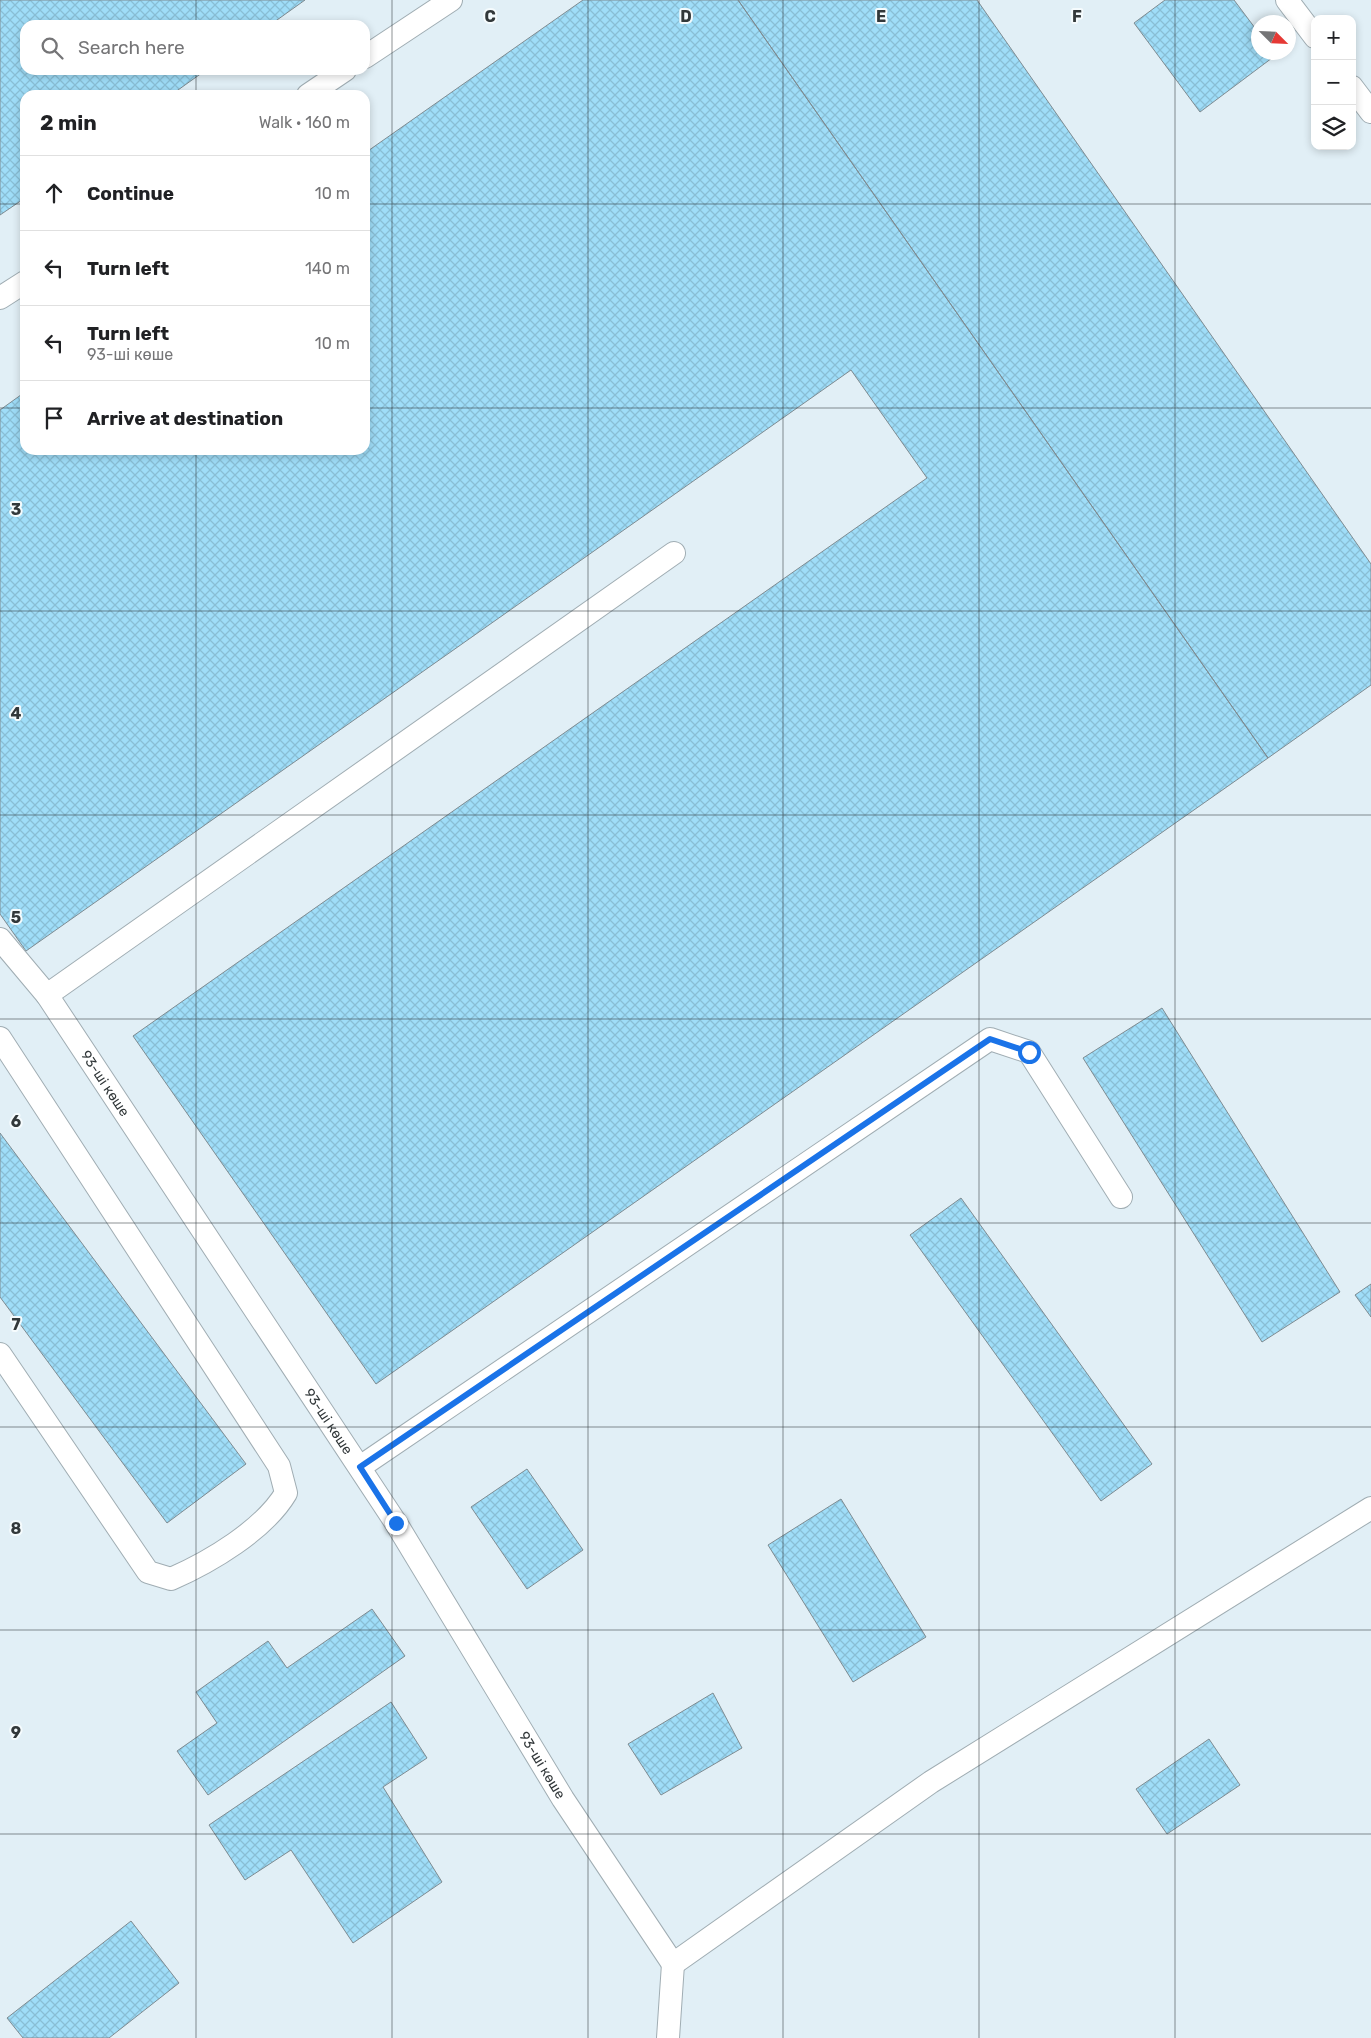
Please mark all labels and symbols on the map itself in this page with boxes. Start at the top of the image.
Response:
text: C [484,7,496,26]
text: D [680,7,692,26]
text: E [876,7,886,26]
text: F [1072,7,1082,26]
north arrow [1251,15,1296,60]
text: 3 [11,500,21,519]
text: 4 [11,704,22,723]
text: 5 [11,908,21,927]
route start [1018,1041,1041,1064]
street label: 93-ші көше [77,1047,133,1120]
text: 6 [11,1112,21,1131]
text: 7 [11,1315,21,1334]
street label: 93-ші көше [301,1385,357,1458]
route end [385,1512,408,1535]
text: 8 [11,1519,22,1538]
text: 9 [11,1723,21,1742]
street label: 93-ші көше [516,1728,569,1802]

